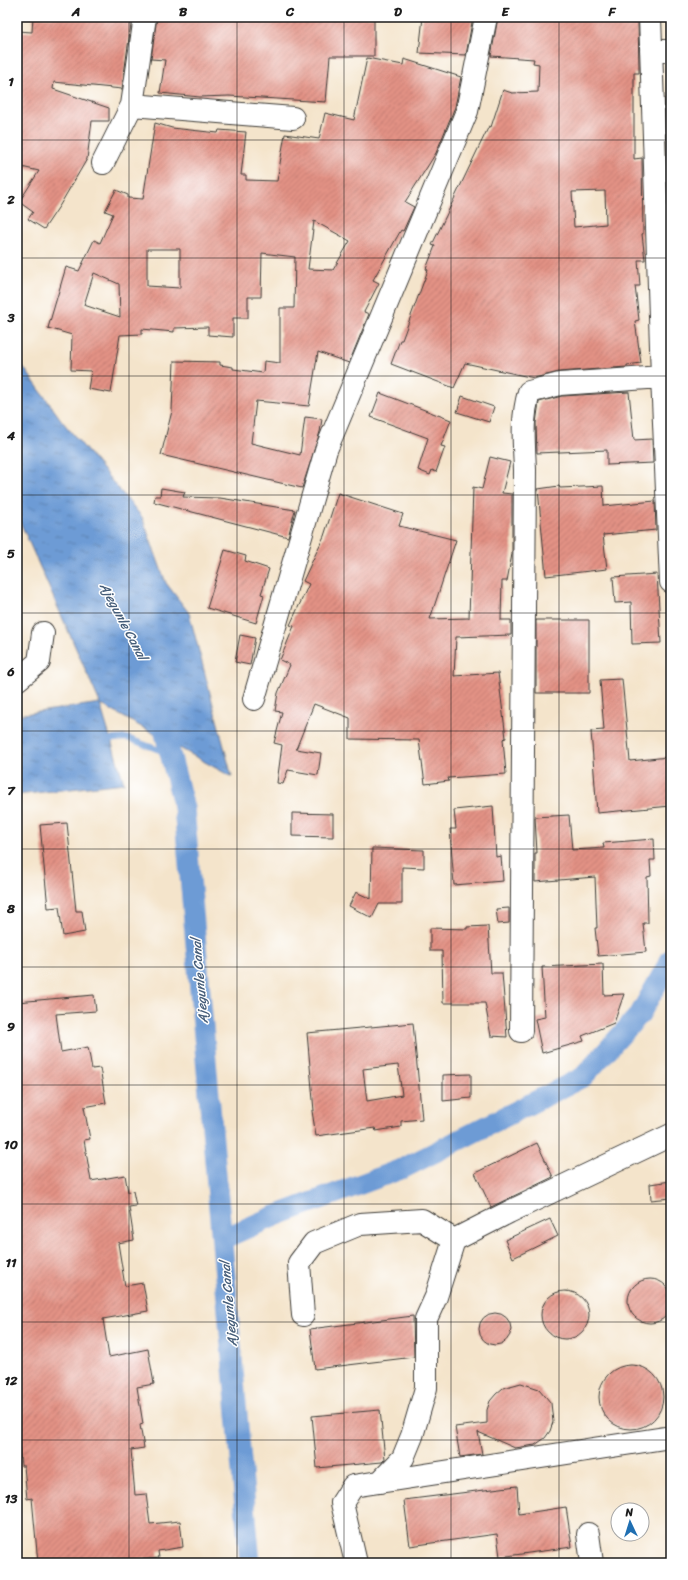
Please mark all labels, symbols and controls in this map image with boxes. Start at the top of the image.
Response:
text: A [71,0,80,23]
text: B [179,0,188,23]
text: C [285,0,295,23]
text: D [394,0,402,23]
text: E [501,0,510,23]
text: F [607,0,616,23]
text: 1 [8,70,14,93]
text: 2 [6,188,15,211]
text: 3 [6,306,15,329]
text: 4 [6,424,16,447]
text: 5 [7,542,15,565]
water label: Ajegunle Canal [93,577,155,667]
text: 6 [6,660,15,683]
text: 7 [7,779,16,802]
text: 8 [6,897,15,920]
water label: Ajegunle Canal [184,934,215,1025]
text: 9 [7,1015,15,1038]
text: 10 [4,1133,18,1156]
text: 11 [5,1251,17,1274]
water label: Ajegunle Canal [213,1257,244,1348]
text: 12 [4,1369,18,1392]
text: 13 [5,1487,18,1510]
north arrow [610,1502,650,1542]
text: N [624,1503,634,1522]

